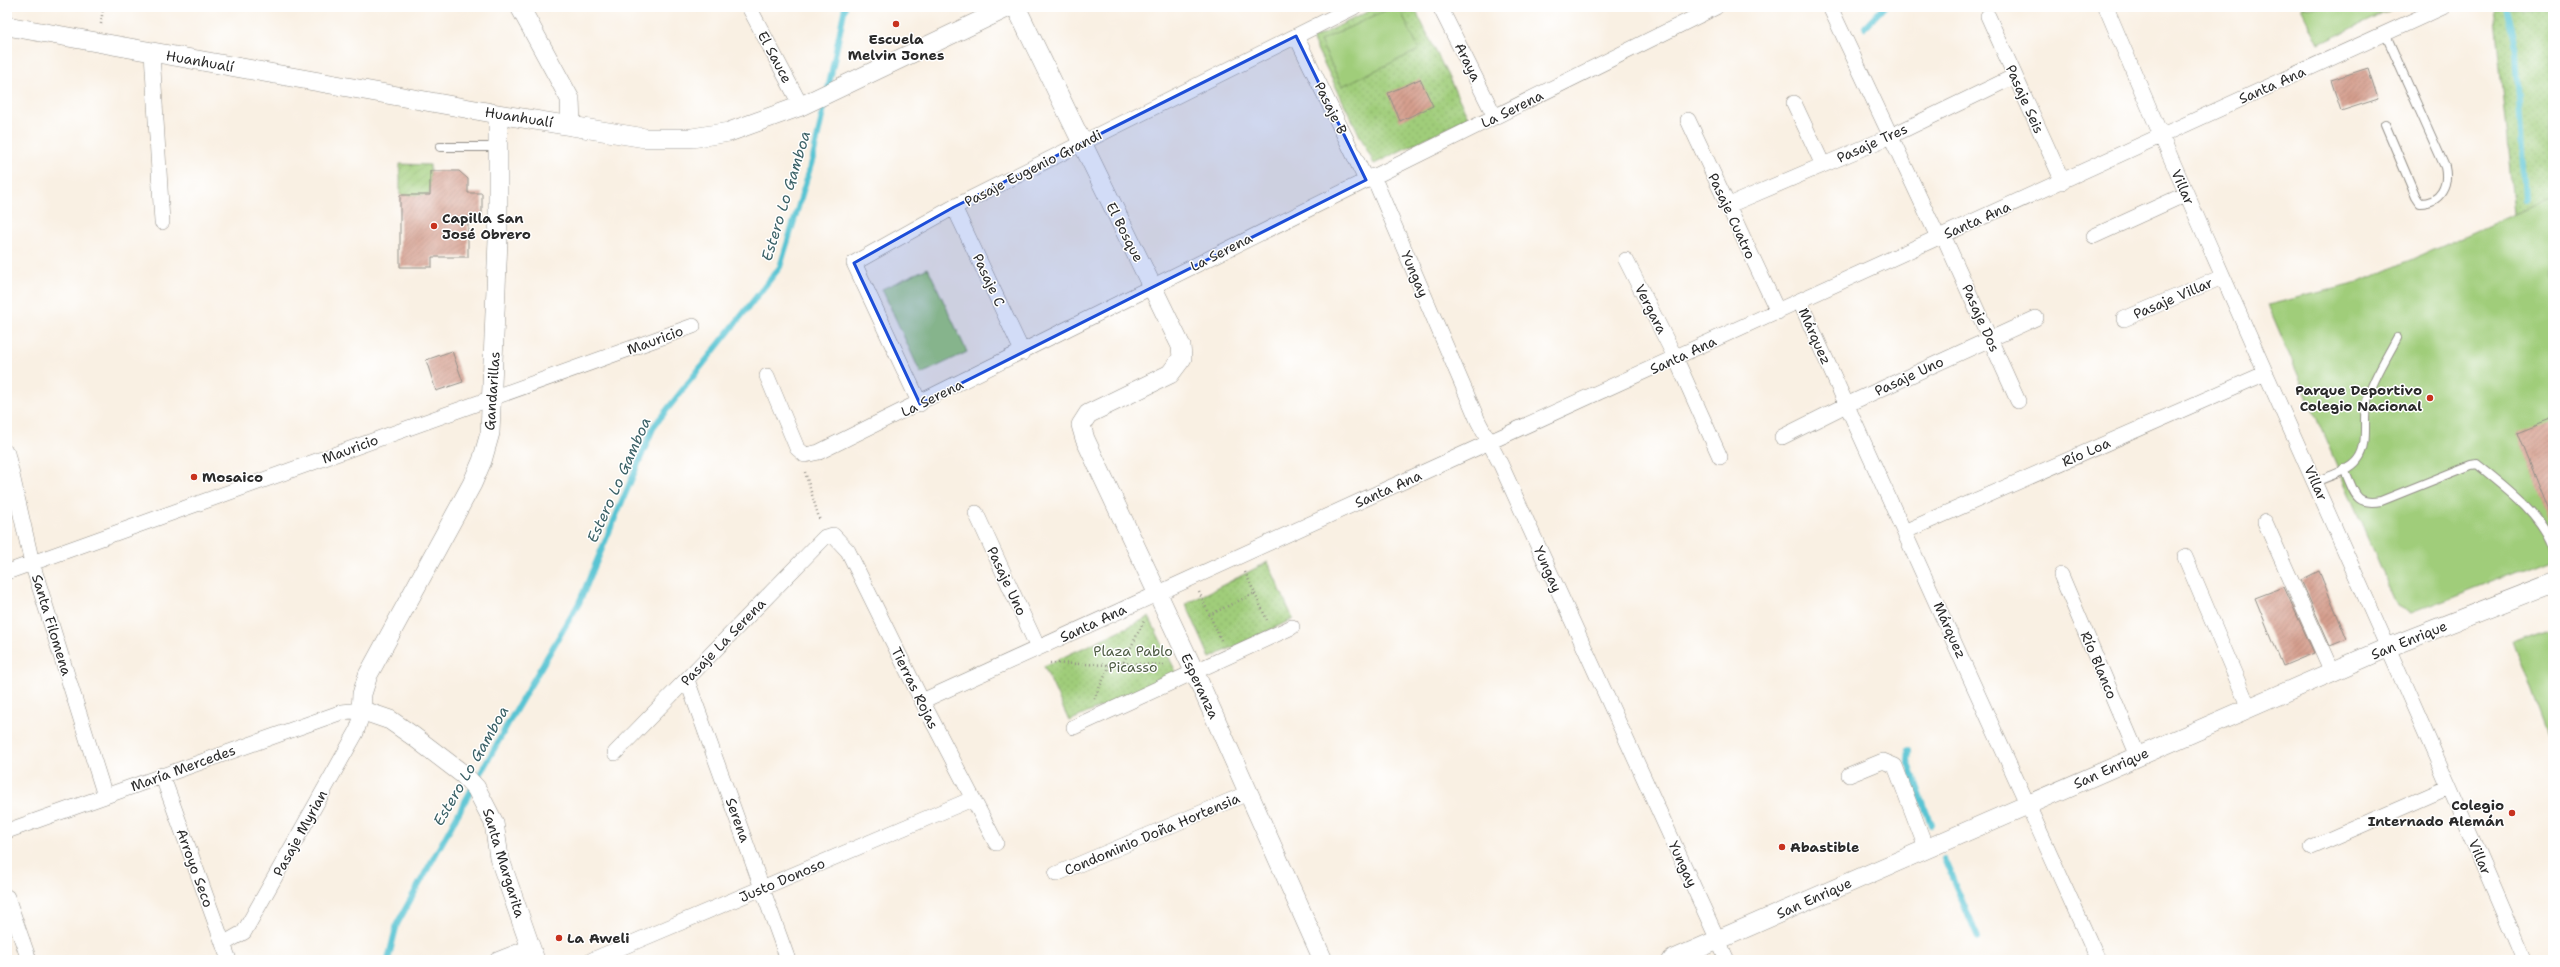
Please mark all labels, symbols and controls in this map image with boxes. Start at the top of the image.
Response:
marker: Escuela Melvin Jones [891,19,901,29]
street label: El Sauce [754,28,796,86]
place label: Escuela Melvin Jones [848,30,944,64]
street label: Araya [1451,40,1485,85]
street label: Huanhualí [165,46,235,76]
street label: Pasaje Seis [2002,62,2048,136]
street label: Santa Ana [2236,62,2308,108]
street label: Pasaje B [1311,79,1351,137]
street label: La Serena [1478,86,1546,132]
street label: Huanhualí [484,103,554,131]
street label: Pasaje Tres [1834,119,1910,167]
street label: Pasaje Eugenio Grandi [961,125,1105,211]
water label: Estero Lo Gamboa [757,128,815,264]
street label: Villar [2167,167,2199,208]
street label: Pasaje Cuatro [1704,170,1760,262]
street label: Santa Ana [1941,197,2013,243]
street label: El Bosque [1102,199,1148,265]
place label: Capilla San José Obrero [442,209,531,243]
marker: Capilla San José Obrero [429,221,439,231]
street label: La Serena [1187,229,1255,275]
street label: Yungay [1397,248,1433,300]
street label: Pasaje C [969,251,1009,309]
street label: Pasaje Villar [2131,273,2216,323]
street label: Vergara [1631,281,1671,337]
street label: Pasaje Dos [1958,281,2004,355]
street label: Márquez [1795,305,1835,367]
street label: Mauricio [624,322,686,358]
street label: Santa Ana [1647,332,1719,378]
street label: Gandarillas [480,351,504,431]
street label: Pasaje Uno [1872,352,1946,400]
street label: La Serena [898,375,966,421]
place label: Parque Deportivo Colegio Nacional [2295,381,2422,415]
marker: Parque Deportivo Colegio Nacional [2425,393,2435,403]
water label: Estero Lo Gamboa [582,414,656,546]
street label: Mauricio [319,431,381,467]
street label: Río Loa [2059,433,2113,471]
street label: Villar [2300,463,2332,504]
street label: Santa Ana [1352,466,1424,512]
place label: Mosaico [202,468,263,486]
marker: Mosaico [189,472,199,482]
street label: Yungay [1530,543,1566,595]
street label: Pasaje Uno [983,544,1031,618]
street label: Santa Filomena [28,572,76,678]
street label: Pasaje La Serena [677,594,770,690]
street label: Márquez [1930,599,1970,661]
street label: Santa Ana [1057,600,1129,646]
street label: San Enrique [2368,617,2450,663]
street label: Río Blanco [2077,628,2121,702]
park label: Plaza Pablo Picasso [1093,642,1173,676]
street label: Tierras Rojas [887,644,943,732]
street label: Esperanza [1177,650,1223,722]
water label: Estero Lo Gamboa [429,703,513,829]
street label: María Mercedes [128,741,238,795]
street label: San Enrique [2071,743,2151,793]
street label: Pasaje Myrian [269,786,331,879]
street label: Condominio Doña Hortensia [1062,789,1243,879]
street label: Serena [722,795,754,845]
place label: Colegio Internado Alemán [2368,796,2504,830]
street label: Santa Margarita [479,806,529,920]
marker: Colegio Internado Alemán [2507,808,2517,818]
street label: Arroyo Seco [172,826,218,910]
street label: Villar [2465,837,2496,878]
street label: Yungay [1664,838,1702,890]
place label: Abastible [1790,838,1859,856]
marker: Abastible [1777,842,1787,852]
street label: Justo Donoso [736,854,828,906]
street label: San Enrique [1774,873,1854,923]
place label: La Aweli [567,929,630,947]
marker: La Aweli [554,933,564,943]

